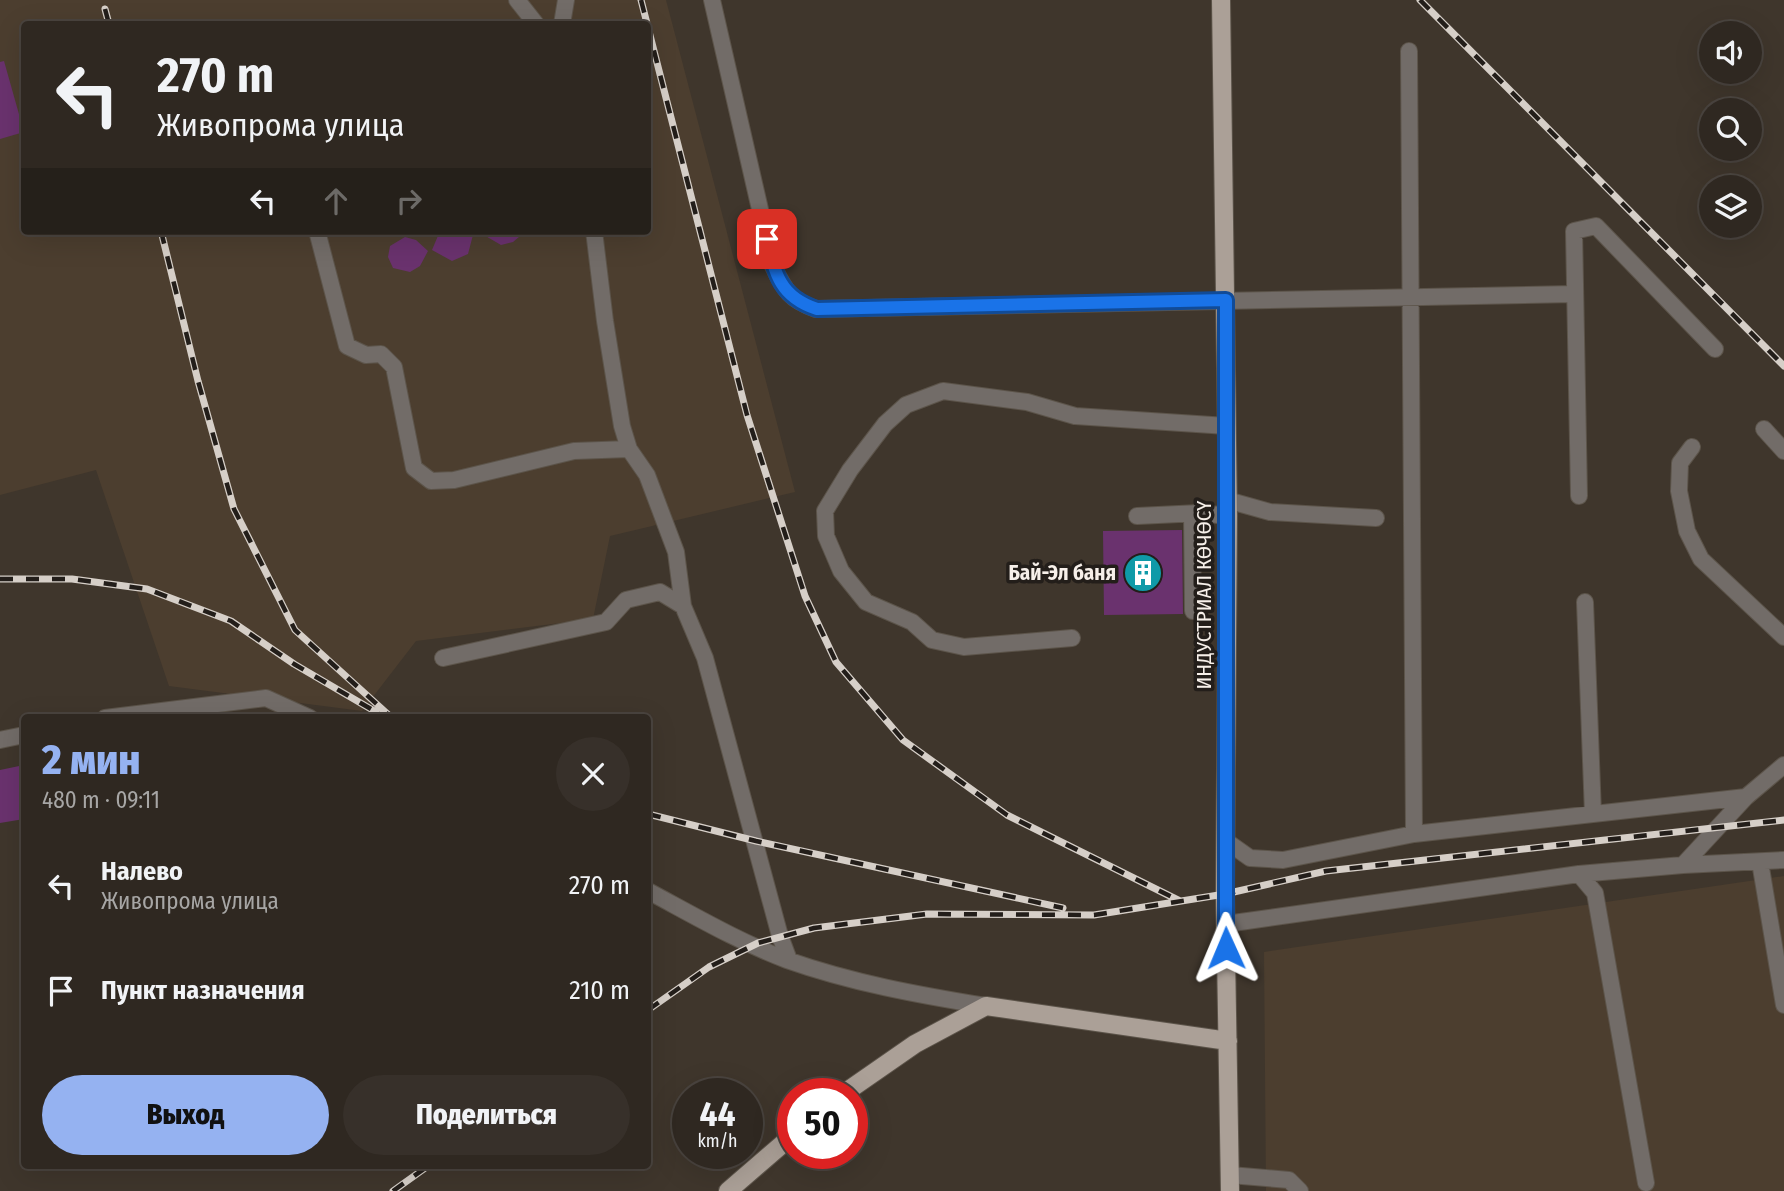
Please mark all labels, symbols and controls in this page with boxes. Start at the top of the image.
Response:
map controls [1699,21,1762,238]
button: sound [1699,21,1762,84]
text: 270 m [157,46,274,105]
icon: left [42,49,133,140]
button: search [1699,98,1762,161]
text: Живопрома улица [157,106,404,144]
button: layers [1699,175,1762,238]
icon: left [244,182,282,220]
icon: ahead [317,182,355,220]
icon: right [390,182,428,220]
pin [737,209,797,269]
icon: arrive [748,220,786,258]
street label: ИНДУСТРИАЛ КӨЧӨСҮ [1191,500,1217,689]
building icon: Бай-Эл баня [1122,552,1164,594]
place label: Бай-Эл баня [1008,560,1116,586]
text: 2 мин [42,735,141,785]
button: close [556,737,630,811]
text: 480 m · 09:11 [42,786,160,814]
text: Налево [101,856,183,887]
icon: left [42,867,80,905]
text: 270 m [569,870,630,901]
text: Живопрома улица [101,887,279,915]
position arrow [1189,911,1263,985]
icon: arrive [42,972,80,1010]
text: Пункт назначения [101,975,305,1006]
text: 210 m [569,975,630,1006]
button: Выход [42,1075,329,1155]
button: Поделиться [343,1075,630,1155]
speed limit sign: 50 [777,1078,868,1169]
text: 44 [700,1093,735,1135]
text: km/h [697,1130,738,1152]

